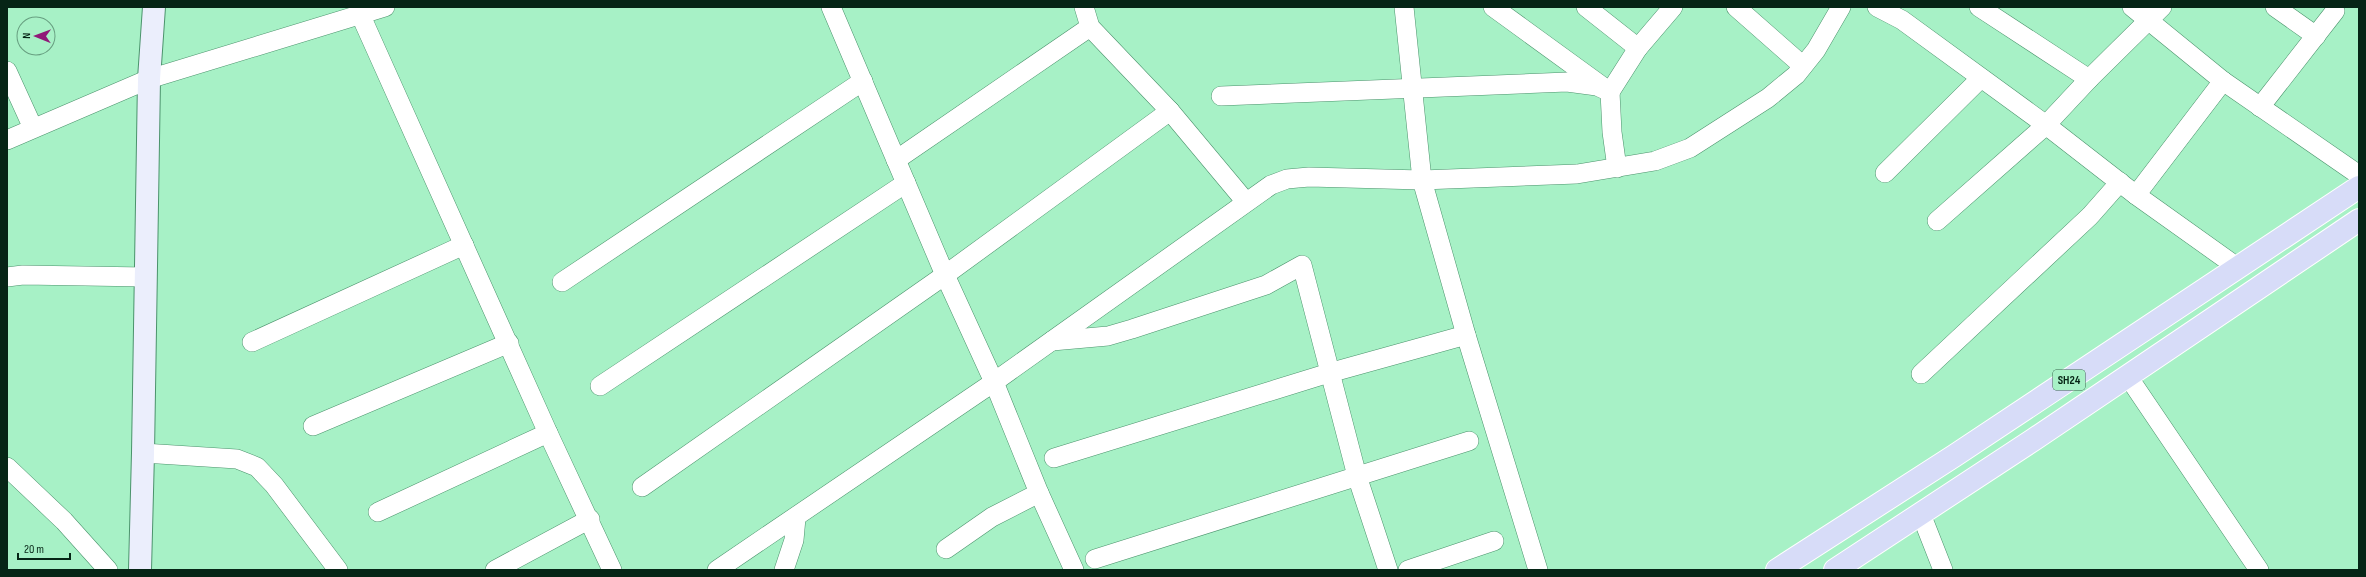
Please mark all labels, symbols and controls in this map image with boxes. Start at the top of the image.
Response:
north arrow [16,16,56,56]
text: N [20,33,33,39]
road number: SH24 [2053,370,2085,390]
scale bar [18,535,70,561]
text: 20 m [24,542,44,557]

